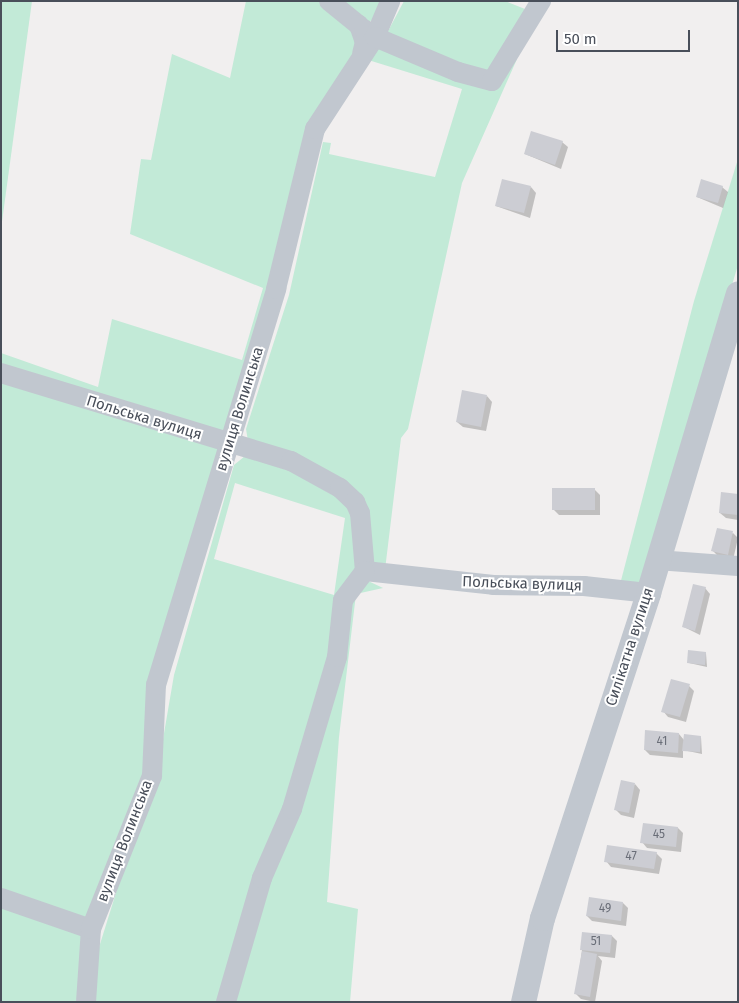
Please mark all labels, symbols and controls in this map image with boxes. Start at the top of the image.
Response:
scale bar [559,20,693,52]
text: 50 m [564,30,597,48]
street label: вулиця Волинська [213,345,267,473]
street label: Польська вулиця [84,392,204,444]
street label: Польська вулиця [462,573,582,595]
street label: Силікатна вулиця [602,586,658,708]
house number: 41 [657,735,667,749]
street label: вулиця Волинська [93,778,157,904]
house number: 45 [653,828,665,842]
house number: 47 [625,850,637,864]
house number: 49 [599,902,611,916]
house number: 51 [591,935,601,949]

